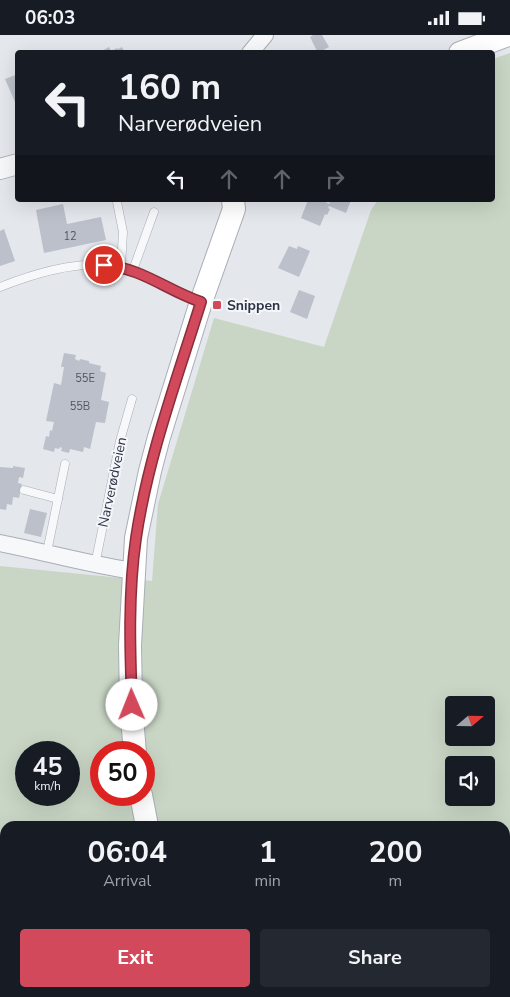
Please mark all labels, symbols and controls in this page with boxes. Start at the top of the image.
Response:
text: 06:03 [25,5,75,31]
text: 160 m [118,64,221,111]
icon: left [35,70,100,135]
text: Narverødveien [118,109,262,139]
icon: left [162,165,190,193]
icon: ahead [215,165,243,193]
icon: ahead [268,165,296,193]
icon: right [321,165,349,193]
house number: 12 [63,229,77,244]
pin [83,244,125,286]
icon: arrive [90,251,118,279]
place label: Snippen [227,296,280,315]
marker: Snippen [211,299,223,311]
house number: 55E [75,371,95,386]
house number: 55B [70,399,90,414]
street label: Narverødveien [94,435,131,529]
position arrow [105,678,157,730]
north arrow [445,696,495,746]
map controls [445,696,495,806]
speed limit sign: 50 [90,741,155,806]
text: 45 [32,750,63,784]
button: sound [445,756,495,806]
text: km/h [34,778,61,794]
text: 06:04 [88,832,167,873]
text: 1 [259,832,277,873]
text: 200 [368,832,422,873]
text: Arrival [103,870,151,892]
text: min [254,870,281,892]
text: m [389,870,402,892]
button: Exit [20,929,250,987]
button: Share [260,929,490,987]

